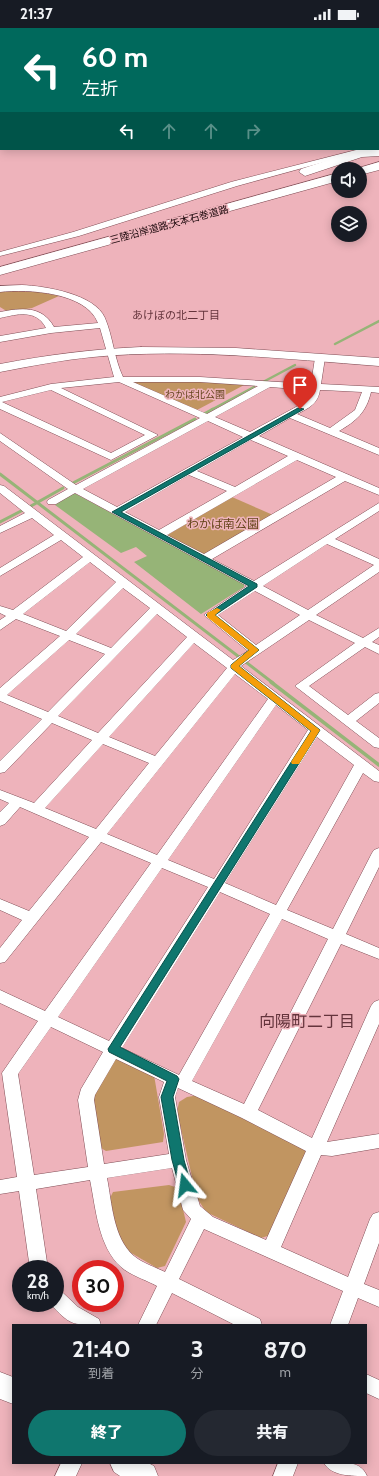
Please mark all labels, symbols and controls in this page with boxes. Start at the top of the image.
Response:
text: 21:37 [20,5,53,23]
text: 60 m [82,40,148,74]
icon: left [16,44,68,96]
text: 左折 [82,78,118,100]
icon: left [116,120,138,142]
icon: ahead [158,120,180,142]
icon: ahead [200,120,222,142]
icon: right [242,120,264,142]
map controls [331,162,367,242]
button: sound [331,162,367,198]
street label: 三陸沿岸道路;矢本石巻道路 [108,202,230,247]
button: layers [331,206,367,242]
district label: あけぼの北二丁目 [132,308,220,322]
pin [283,368,317,409]
icon: arrive [289,374,311,396]
park label: わかば北公園 [165,388,225,401]
park label: わかば南公園 [187,516,259,531]
district label: 向陽町二丁目 [259,1012,355,1031]
position arrow [164,1164,206,1206]
speed limit sign: 30 [72,1260,124,1312]
text: 28 [27,1269,49,1293]
text: km/h [27,1289,49,1302]
text: 21:40 [72,1334,131,1363]
text: 3 [191,1334,204,1363]
text: 870 [264,1335,307,1364]
text: m [280,1364,291,1380]
text: 到着 [88,1365,114,1381]
text: 分 [191,1365,204,1381]
button: 終了 [28,1410,186,1456]
button: 共有 [194,1410,351,1456]

